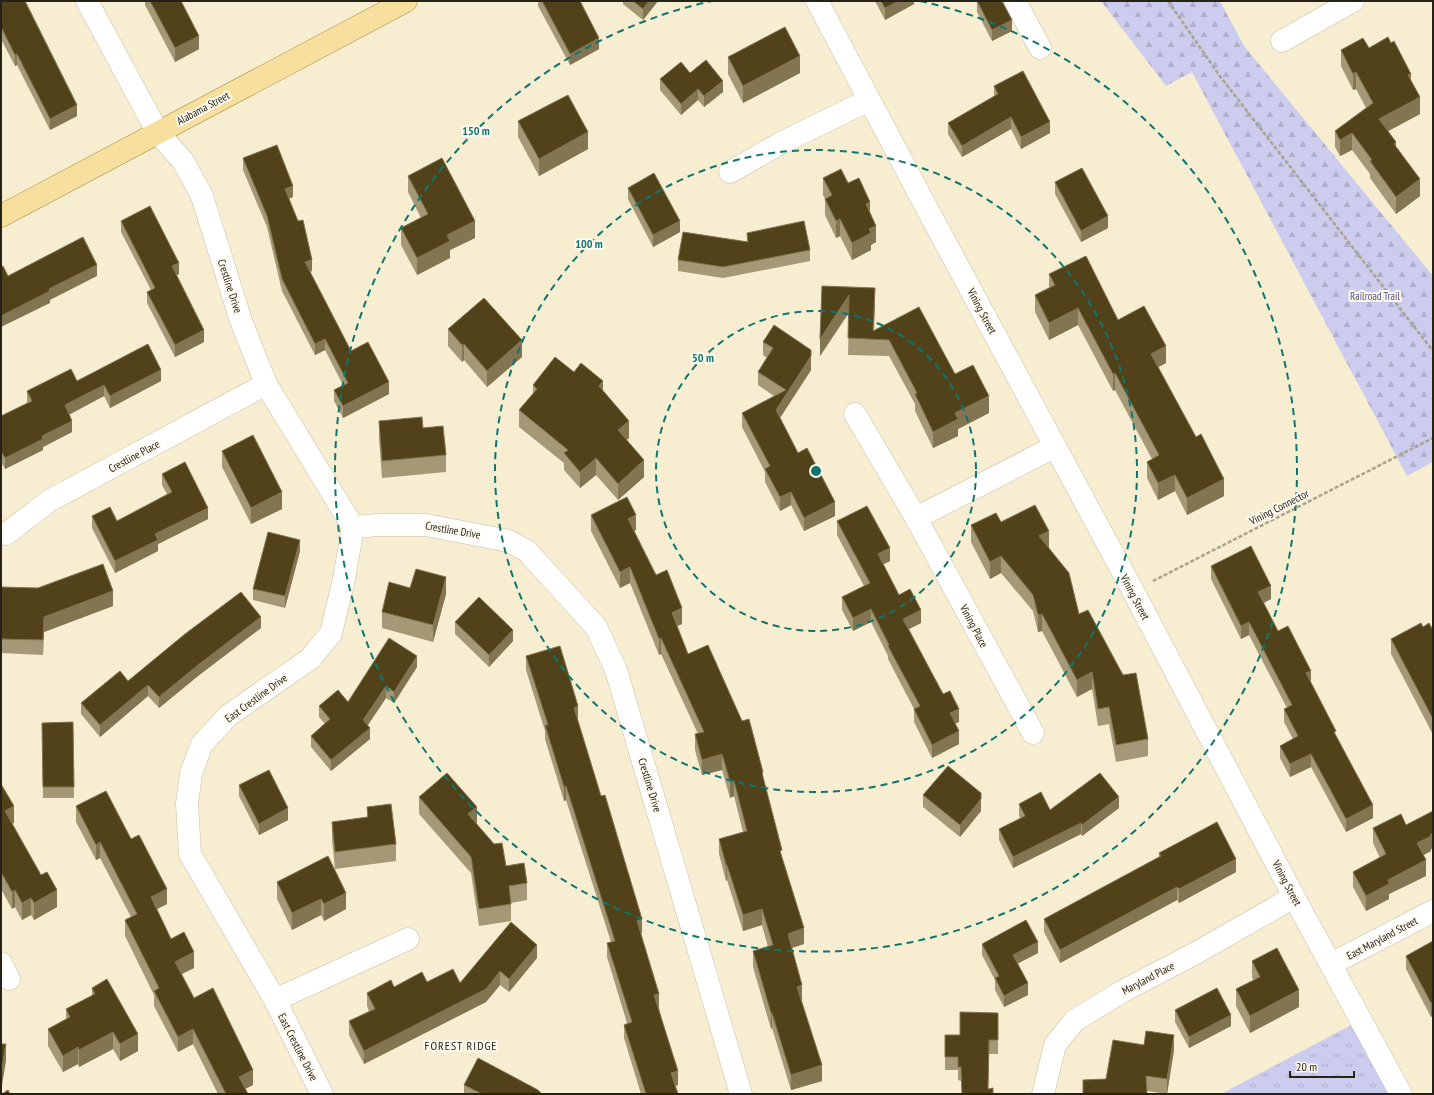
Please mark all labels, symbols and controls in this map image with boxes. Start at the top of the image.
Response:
street label: Alabama Street [174,88,232,128]
text: 150 m [462,123,490,138]
text: 100 m [575,236,603,251]
street label: Crestline Drive [215,257,245,315]
street label: Vining Street [964,285,1000,336]
park label: Railroad Trail [1350,289,1400,303]
text: 50 m [692,350,714,365]
street label: Crestline Place [106,436,162,475]
centre of rings [809,464,823,478]
street label: Vining Connector [1246,486,1311,528]
street label: Crestline Drive [424,518,482,542]
street label: Vining Street [1117,571,1153,622]
street label: Vining Place [956,601,991,650]
street label: East Crestline Drive [222,670,290,725]
street label: Crestline Drive [635,756,665,814]
street label: Vining Street [1269,857,1305,908]
street label: East Maryland Street [1344,913,1420,963]
street label: Maryland Place [1119,958,1177,998]
street label: East Crestline Drive [275,1011,321,1084]
district label: FOREST RIDGE [424,1038,498,1053]
scale bar [1290,1053,1354,1079]
text: 20 m [1296,1059,1317,1074]

